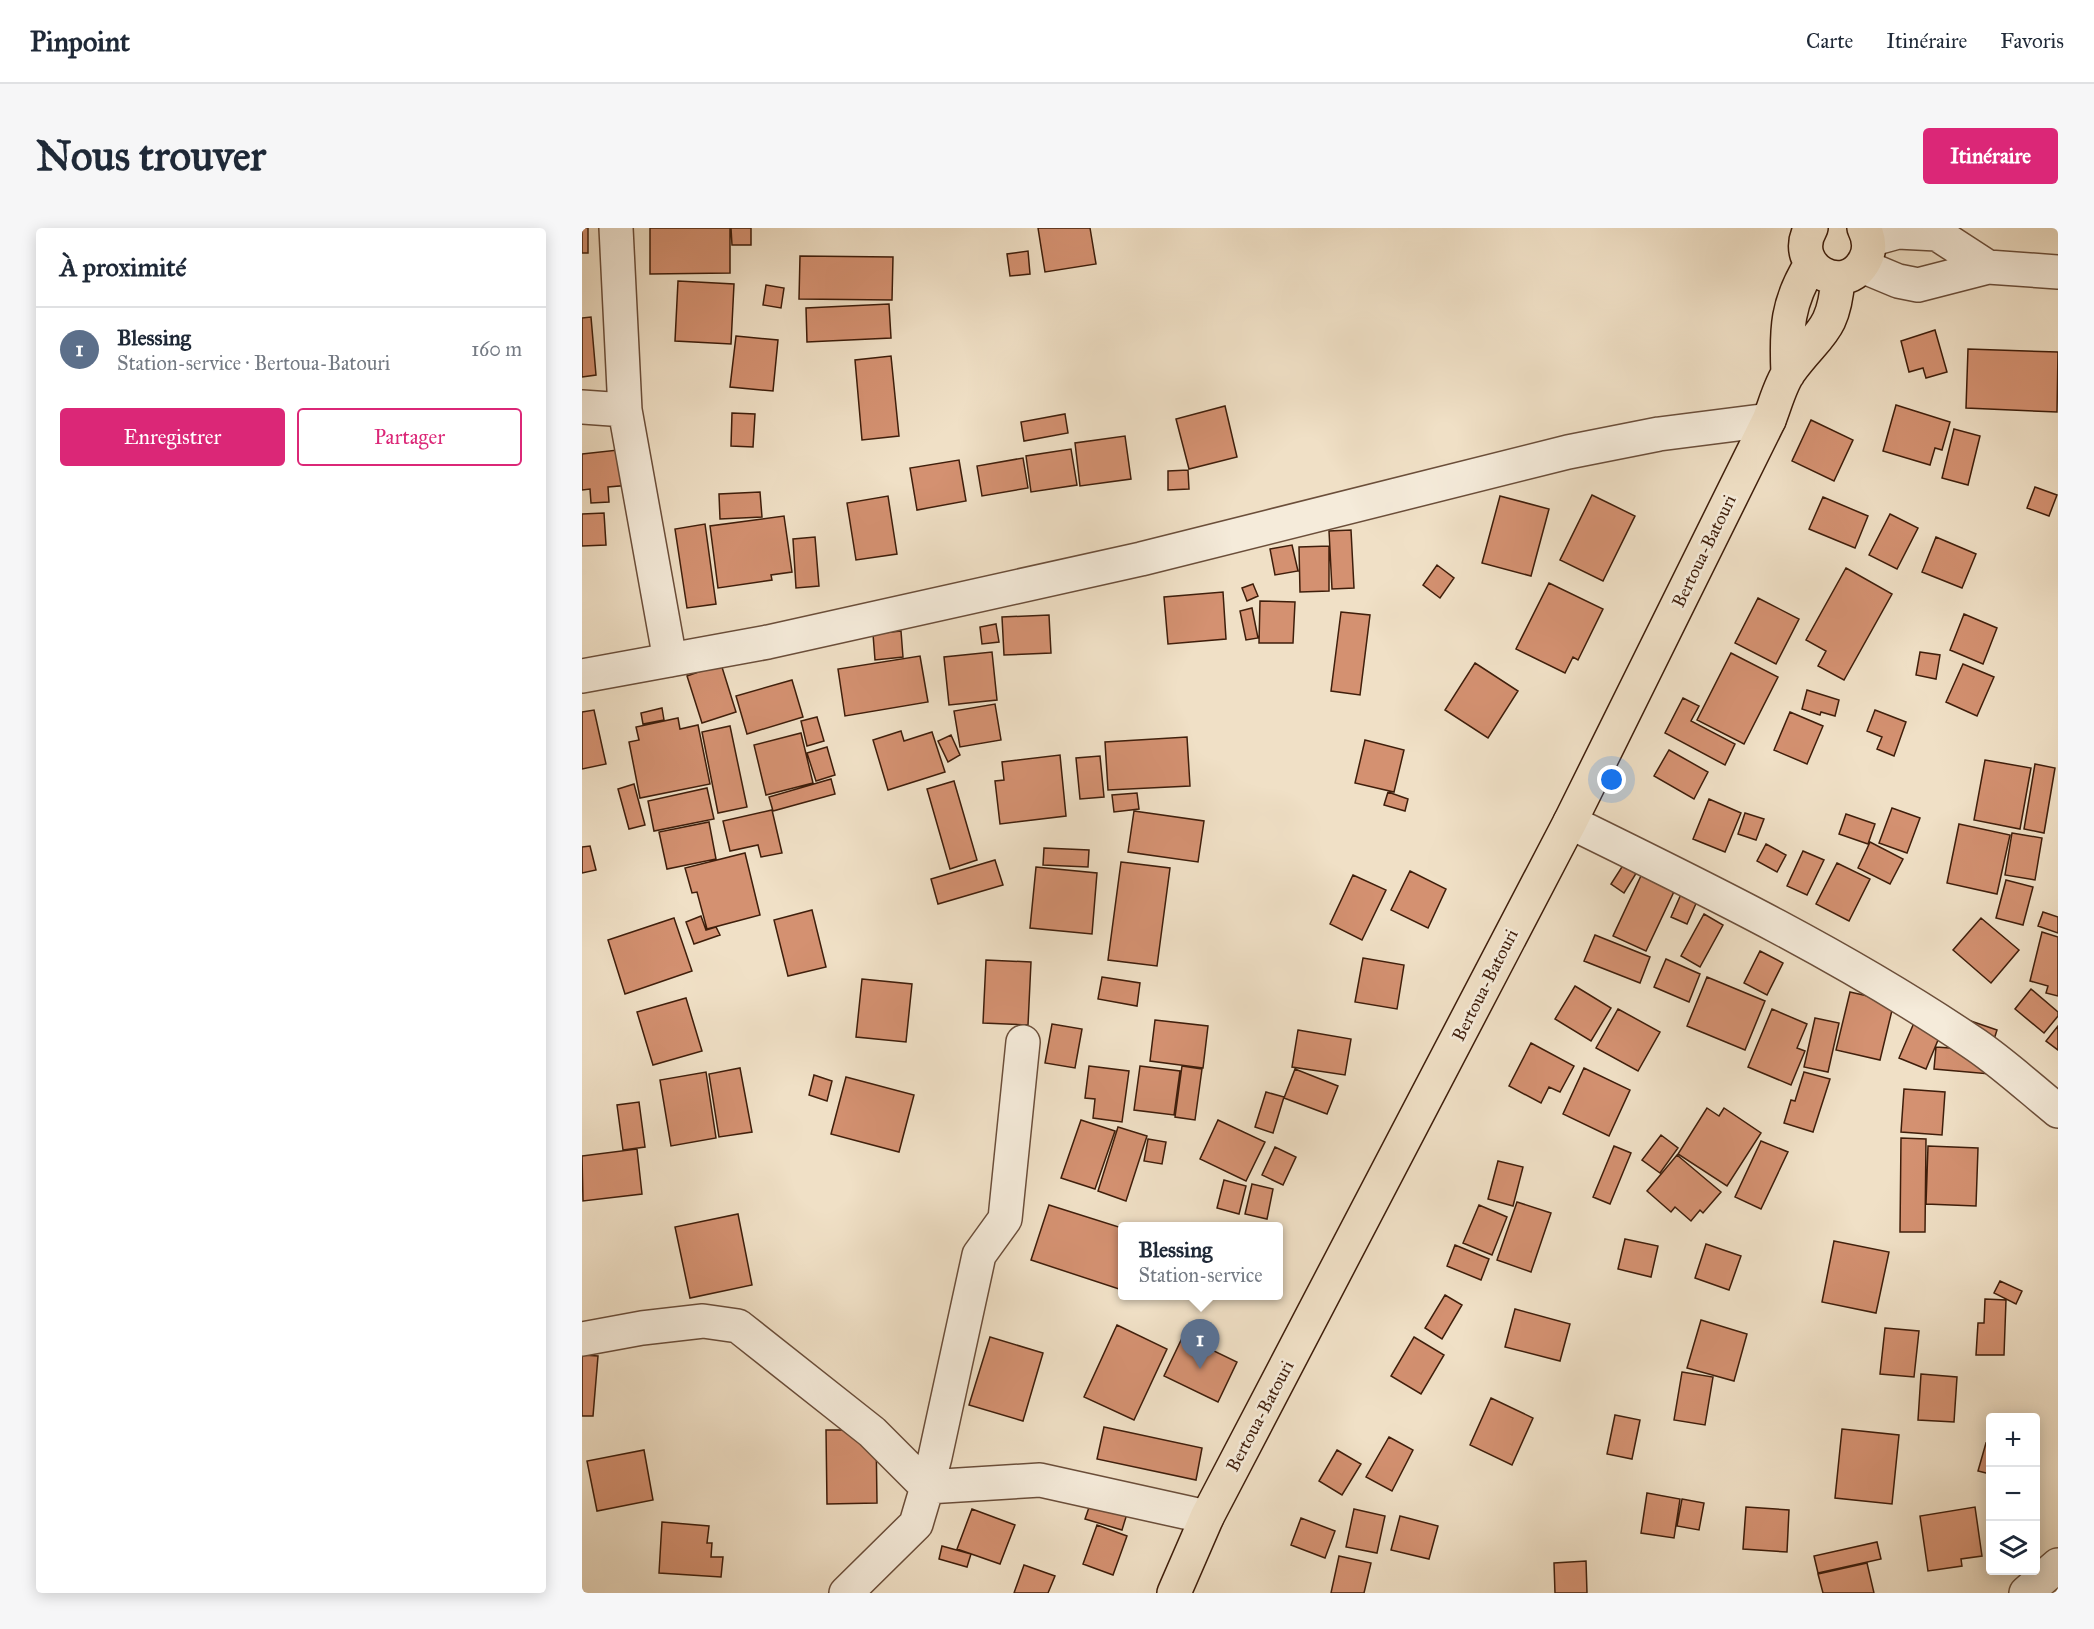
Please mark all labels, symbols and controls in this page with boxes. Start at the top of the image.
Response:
text: Pinpoint [30,24,130,59]
text: Carte [1806,28,1853,54]
text: Itinéraire [1886,28,1967,54]
text: Favoris [2000,28,2064,54]
button: Itinéraire [1923,128,2058,184]
text: Nous trouver [36,130,266,182]
text: À proximité [60,251,186,283]
text: Blessing [117,324,191,351]
text: 1 [76,337,83,361]
text: 160 m [471,337,522,361]
text: Station-service · Bertoua-Batouri [117,351,390,375]
button: Enregistrer [60,408,285,466]
button: Partager [297,408,522,466]
street label: Bertoua-Batouri [1667,491,1741,611]
your location [1597,765,1626,794]
street label: Bertoua-Batouri [1447,925,1523,1045]
popup [1118,1222,1283,1300]
text: Blessing [1138,1236,1212,1263]
text: Station-service [1138,1263,1263,1287]
pin: 1 [1180,1320,1220,1369]
street label: Bertoua-Batouri [1221,1357,1299,1475]
map controls [1986,1413,2040,1575]
button: + [1986,1413,2040,1467]
button: − [1986,1467,2040,1521]
button: layers [1986,1521,2040,1575]

